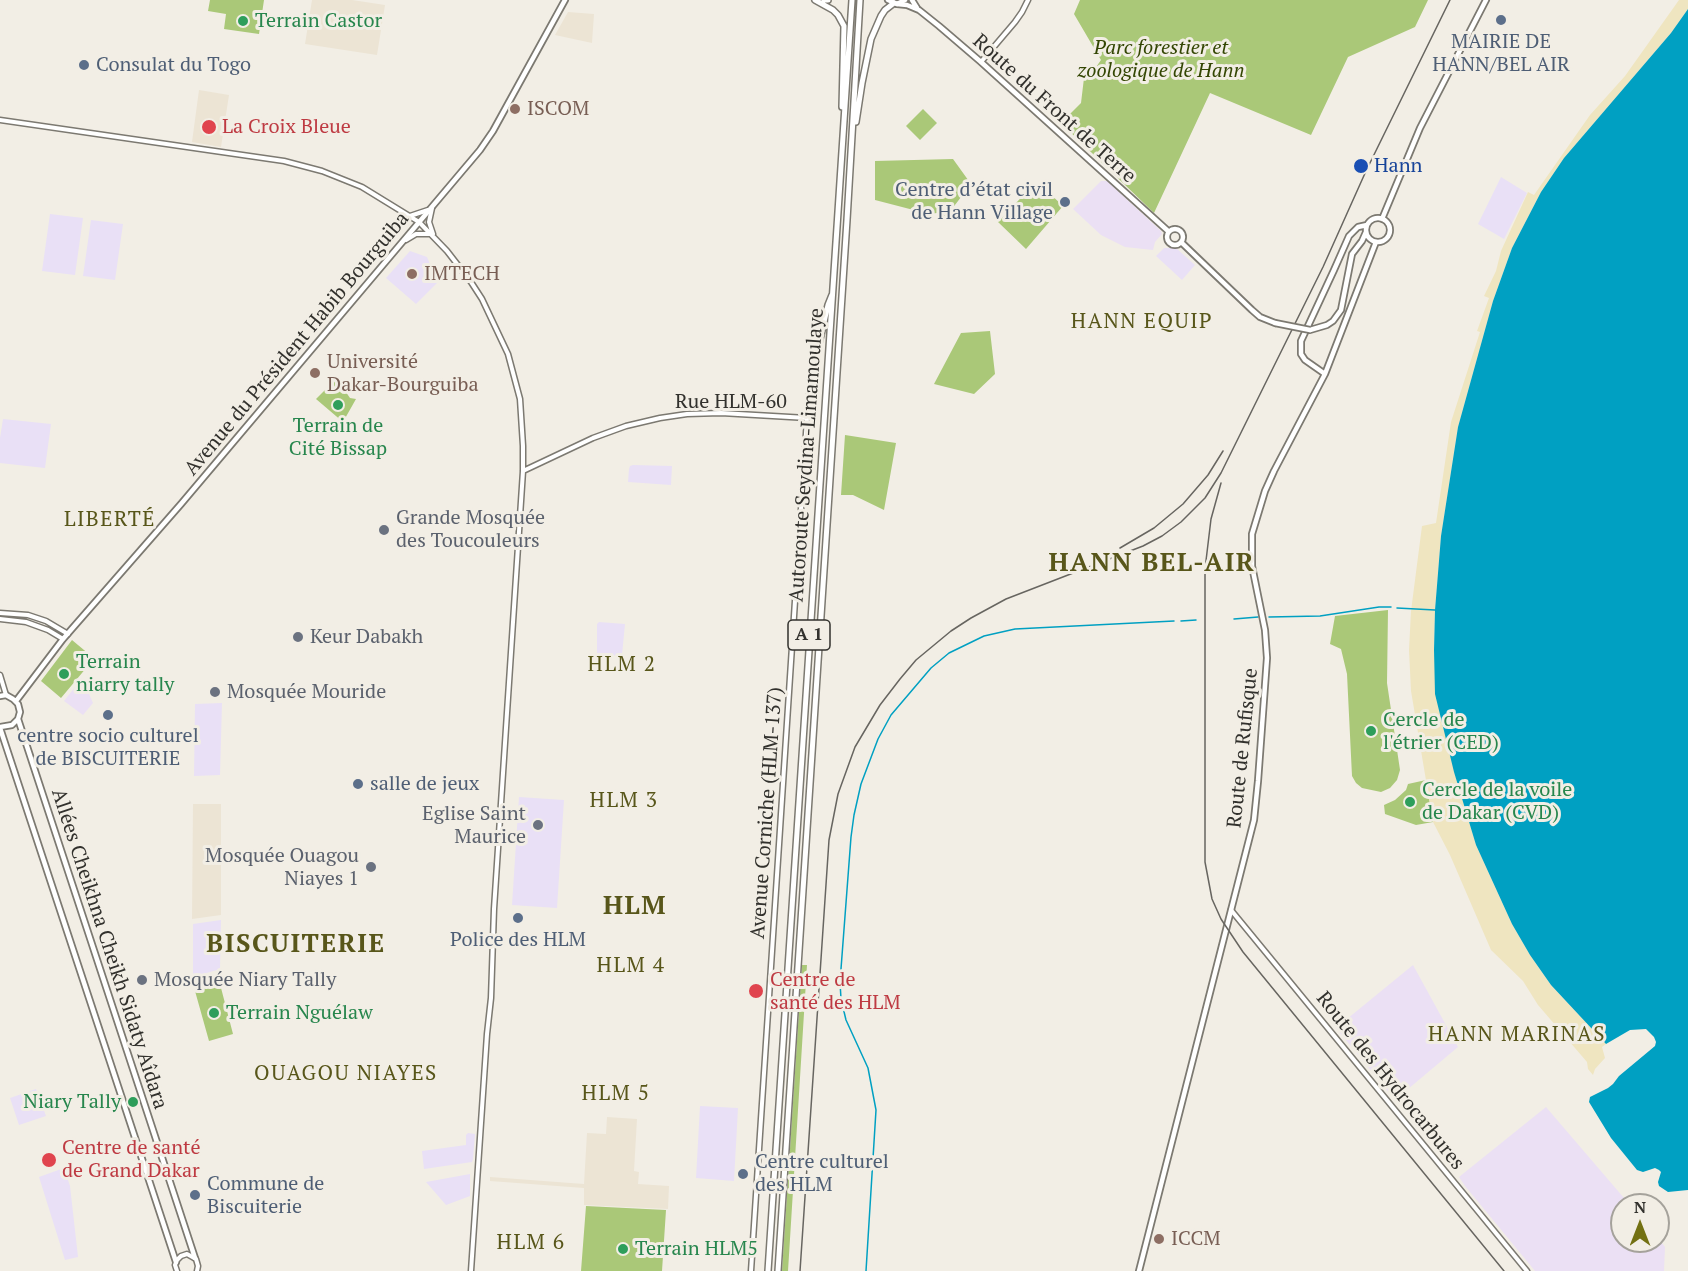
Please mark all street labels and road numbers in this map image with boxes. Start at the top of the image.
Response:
street label: Route du Front de Terre [968,29,1140,189]
street label: Avenue du Président Habib Bourguiba [180,207,414,481]
street label: Autoroute Seydina-Limamoulaye [785,307,829,603]
street label: Rue HLM-60 [675,390,787,414]
road number: A 1 [788,620,830,650]
street label: Route de Rufisque [1223,667,1263,829]
street label: Avenue Corniche (HLM-137) [746,686,788,940]
street label: Allées Cheikhna Cheikh Sidaty Aîdara [46,786,172,1112]
street label: Route des Hydrocarbures [1311,987,1469,1175]

